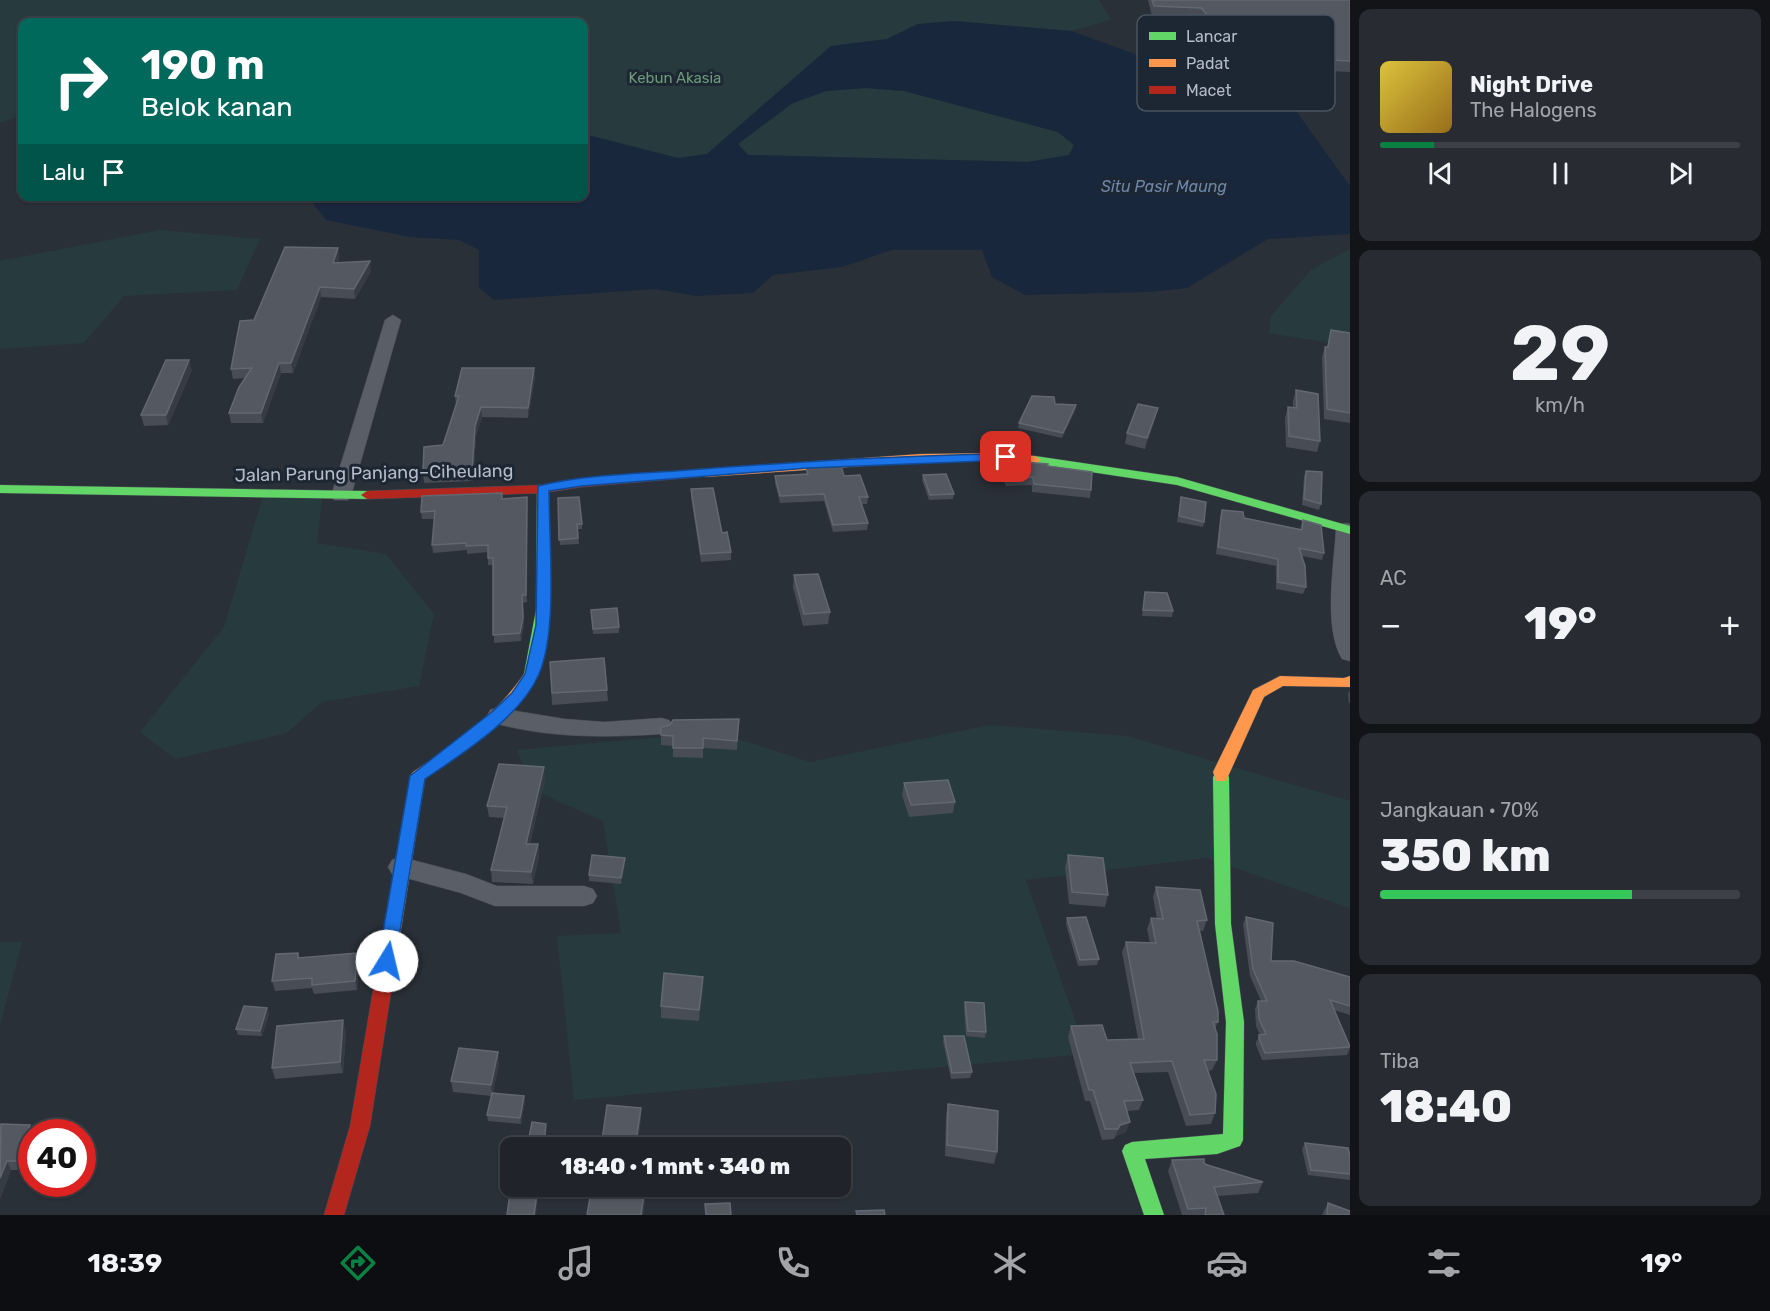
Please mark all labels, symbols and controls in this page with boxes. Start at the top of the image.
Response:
legend [1137,15,1335,111]
text: Lancar [1186,27,1237,46]
text: 190 m [141,40,265,90]
icon: right [42,42,120,120]
text: Padat [1186,54,1229,73]
park label: Kebun Akasia [629,69,721,87]
text: Night Drive [1470,71,1593,98]
text: Macet [1186,81,1232,100]
text: Belok kanan [141,91,293,123]
text: The Halogens [1470,98,1597,122]
icon: arrive [97,156,130,189]
icon: previous [1424,157,1457,190]
icon: pause [1544,157,1577,190]
icon: next [1664,157,1697,190]
text: Lalu [42,159,85,186]
water label: Situ Pasir Maung [1101,177,1227,196]
text: 29 [1510,307,1610,400]
text: km/h [1535,393,1585,417]
pin [980,431,1031,482]
icon: arrive [989,440,1022,473]
street label: Jalan Parung Panjang–Ciheulang [234,460,514,486]
text: AC [1380,566,1406,590]
text: 19° [1524,597,1597,650]
text: − [1380,605,1401,644]
text: + [1719,605,1740,644]
text: Jangkauan · 70% [1380,798,1539,822]
text: 350 km [1380,829,1551,882]
position arrow [355,929,419,993]
text: Tiba [1380,1049,1419,1073]
text: 18:40 [1380,1080,1512,1133]
speed limit sign: 40 [18,1119,96,1197]
text: 18:40 · 1 mnt · 340 m [561,1153,790,1180]
icon: directions [337,1242,379,1284]
icon: music [555,1242,597,1284]
icon: phone [772,1242,814,1284]
icon: climate [989,1242,1031,1284]
icon: car [1206,1242,1248,1284]
icon: filters [1423,1242,1465,1284]
text: 18:39 [88,1247,162,1279]
text: 19° [1640,1247,1682,1279]

